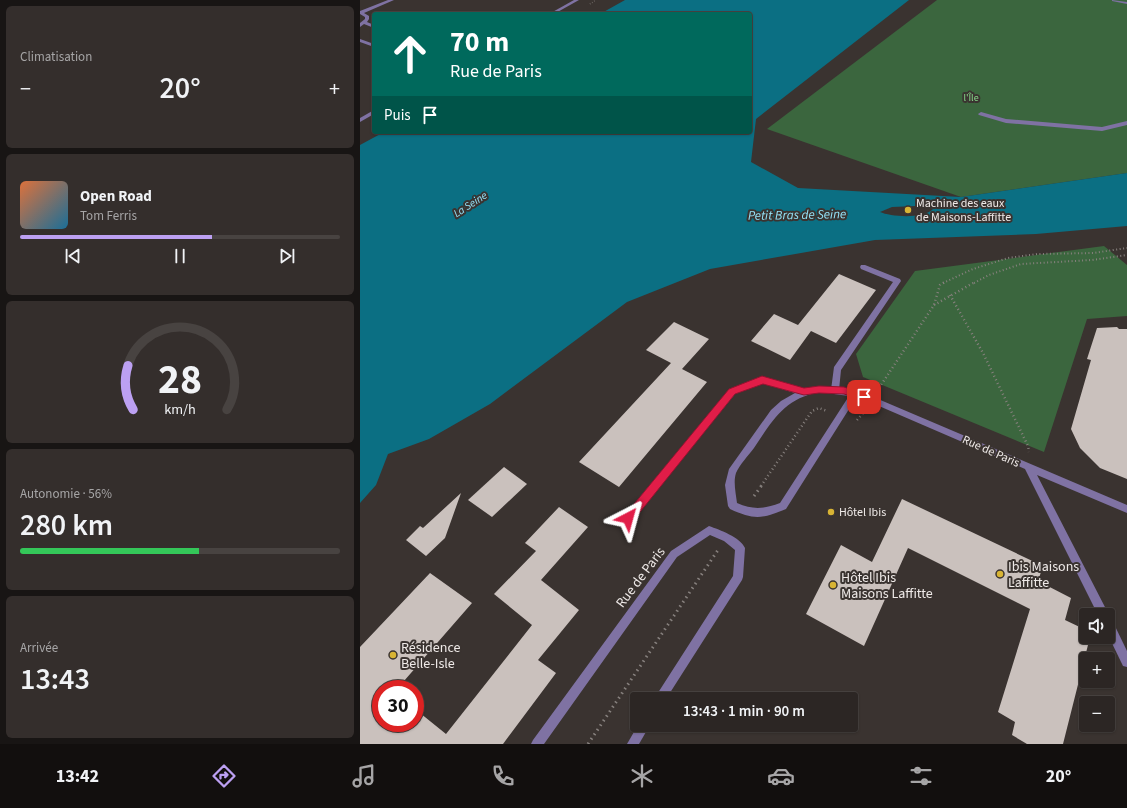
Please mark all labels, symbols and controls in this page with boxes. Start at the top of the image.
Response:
text: 70 m [450,22,509,62]
icon: ahead [384,28,436,80]
text: Climatisation [20,48,92,66]
text: Rue de Paris [450,59,542,84]
text: 20° [159,67,201,110]
text: − [20,73,31,105]
text: + [329,73,340,105]
park label: l'Île [963,91,979,105]
icon: arrive [419,104,441,126]
text: Puis [384,105,411,126]
text: Open Road [80,186,152,207]
water label: La Seine [450,188,490,221]
place label: Machine des eaux de Maisons-Laffitte [916,195,1011,226]
water label: Petit Bras de Seine [748,205,846,225]
marker: Machine des eaux de Maisons-Laffitte [903,205,913,215]
text: Tom Ferris [80,207,137,225]
icon: previous [62,245,84,267]
icon: pause [169,245,191,267]
icon: next [276,245,298,267]
text: 28 [158,350,202,410]
pin [847,380,881,414]
icon: arrive [853,386,875,408]
text: km/h [164,399,196,420]
street label: Rue de Paris [959,431,1022,472]
text: Autonomie · 56% [20,485,112,503]
position arrow [607,497,649,539]
text: 280 km [20,504,113,547]
place label: Hôtel Ibis [839,504,886,521]
marker: Hôtel Ibis [826,507,836,517]
street label: Rue de Paris [611,543,670,612]
place label: Ibis Maisons Laffitte [1008,557,1079,593]
place label: Hôtel Ibis Maisons Laffitte [841,568,933,604]
marker: Ibis Maisons Laffitte [995,569,1005,579]
marker: Hôtel Ibis Maisons Laffitte [828,580,838,590]
map controls [1079,608,1115,732]
button: sound [1079,608,1115,644]
place label: Résidence Belle-Isle [401,638,461,674]
text: Arrivée [20,639,58,657]
marker: Résidence Belle-Isle [388,650,398,660]
button: + [1079,652,1115,688]
text: 13:43 [20,658,90,701]
speed limit sign: 30 [372,680,424,732]
button: − [1079,696,1115,732]
text: 13:43 · 1 min · 90 m [683,701,805,722]
icon: directions [210,762,238,790]
icon: music [350,762,378,790]
icon: phone [489,762,517,790]
icon: climate [628,762,656,790]
icon: car [767,762,795,790]
icon: filters [907,762,935,790]
text: 13:42 [56,764,99,789]
text: 20° [1046,764,1071,789]

